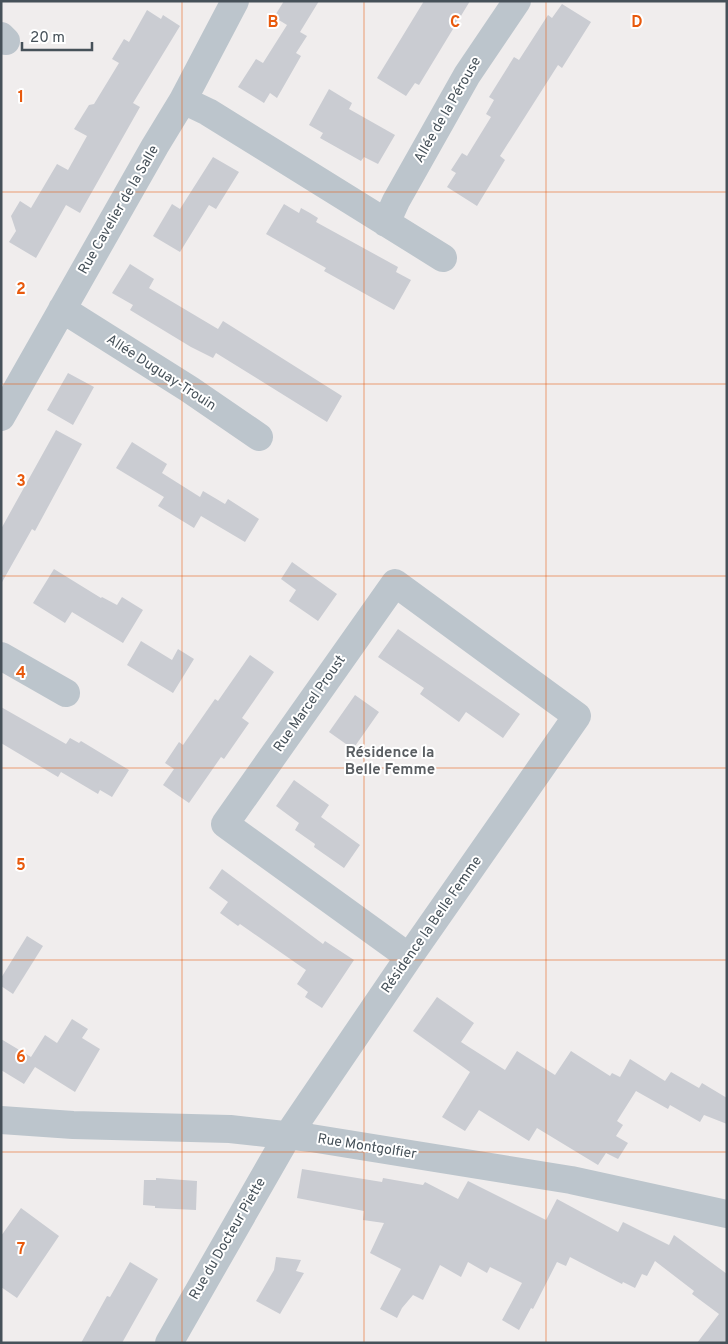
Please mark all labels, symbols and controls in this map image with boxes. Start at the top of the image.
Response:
text: B [267,13,279,33]
text: C [450,13,460,33]
text: D [631,13,643,33]
scale bar [22,20,92,52]
text: 20 m [30,29,65,48]
street label: Allée de la Pérouse [411,54,485,166]
text: 1 [18,88,24,108]
street label: Rue Cavelier de la Salle [75,143,163,277]
text: 2 [16,280,26,300]
street label: Allée Duguay-Trouin [103,331,219,415]
text: 3 [16,472,26,492]
street label: Rue Marcel Proust [270,652,350,756]
text: 4 [16,664,26,684]
district label: Résidence la Belle Femme [345,744,435,780]
street label: Résidence la Belle Femme [378,853,486,997]
text: 5 [16,856,26,876]
text: 6 [16,1048,26,1068]
street label: Rue Montgolfier [316,1131,418,1163]
street label: Rue du Docteur Piette [186,1175,270,1303]
text: 7 [17,1240,25,1260]

